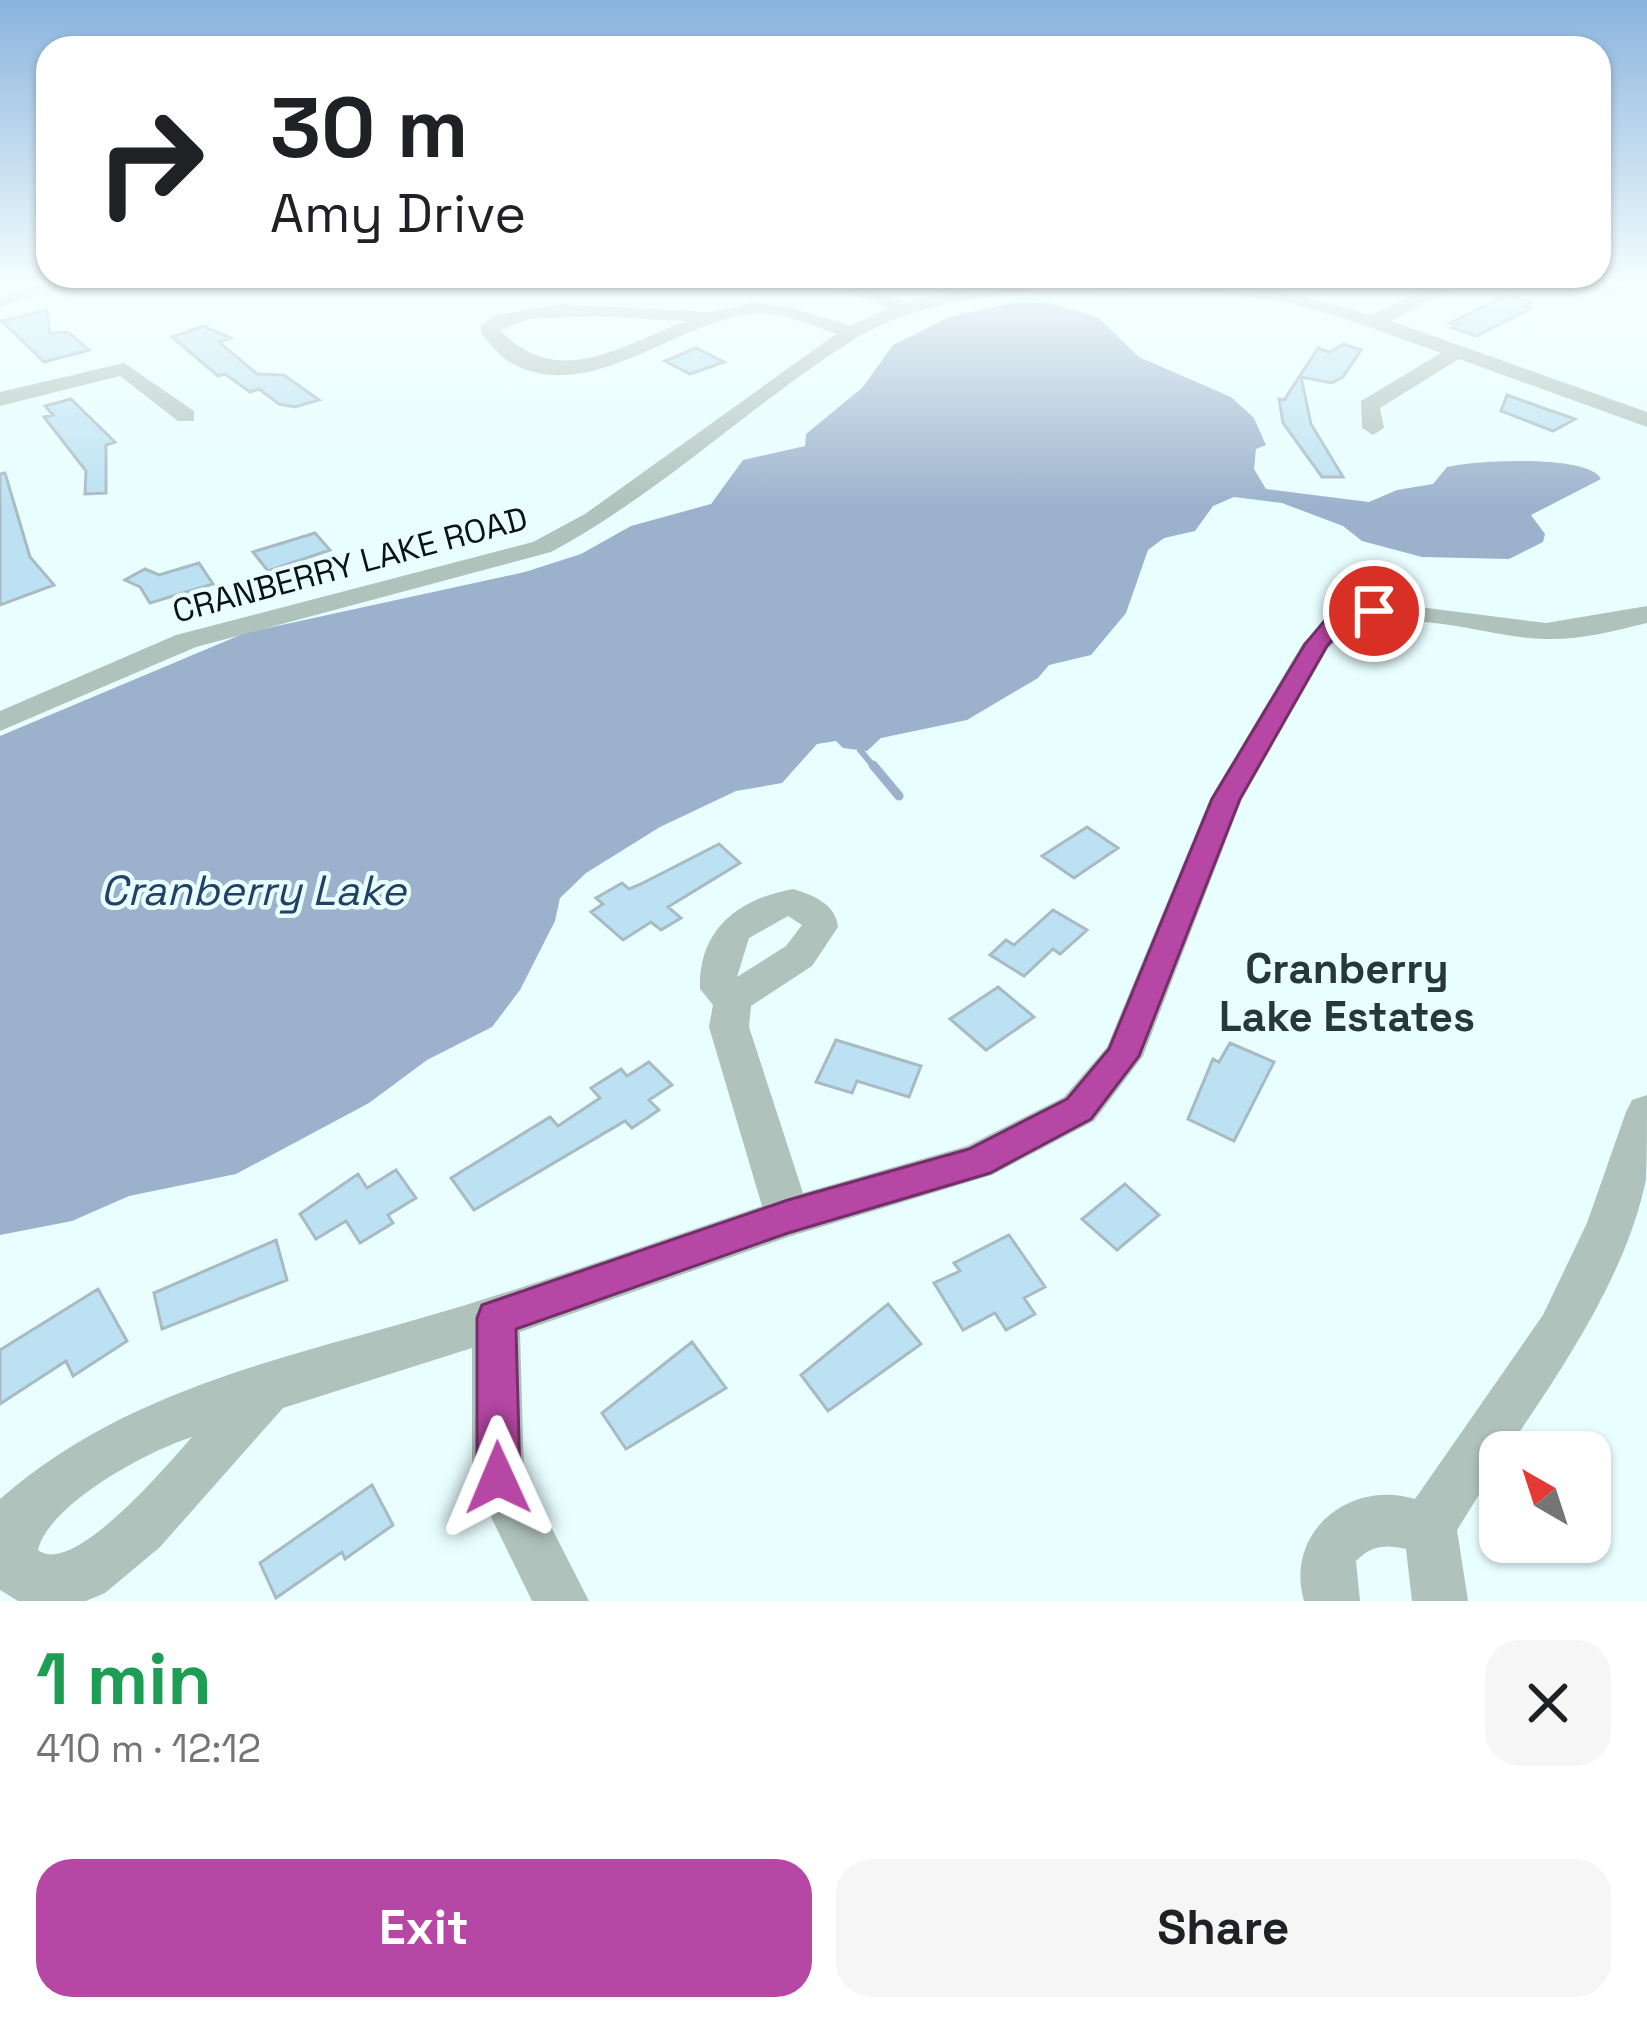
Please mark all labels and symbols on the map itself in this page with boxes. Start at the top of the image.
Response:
street label: CRANBERRY LAKE ROAD [168,497,532,633]
pin [1323,560,1425,662]
water label: Cranberry Lake [100,864,408,917]
district label: Cranberry Lake Estates [1219,942,1475,1043]
position arrow [435,1415,561,1541]
north arrow [1479,1431,1611,1563]

